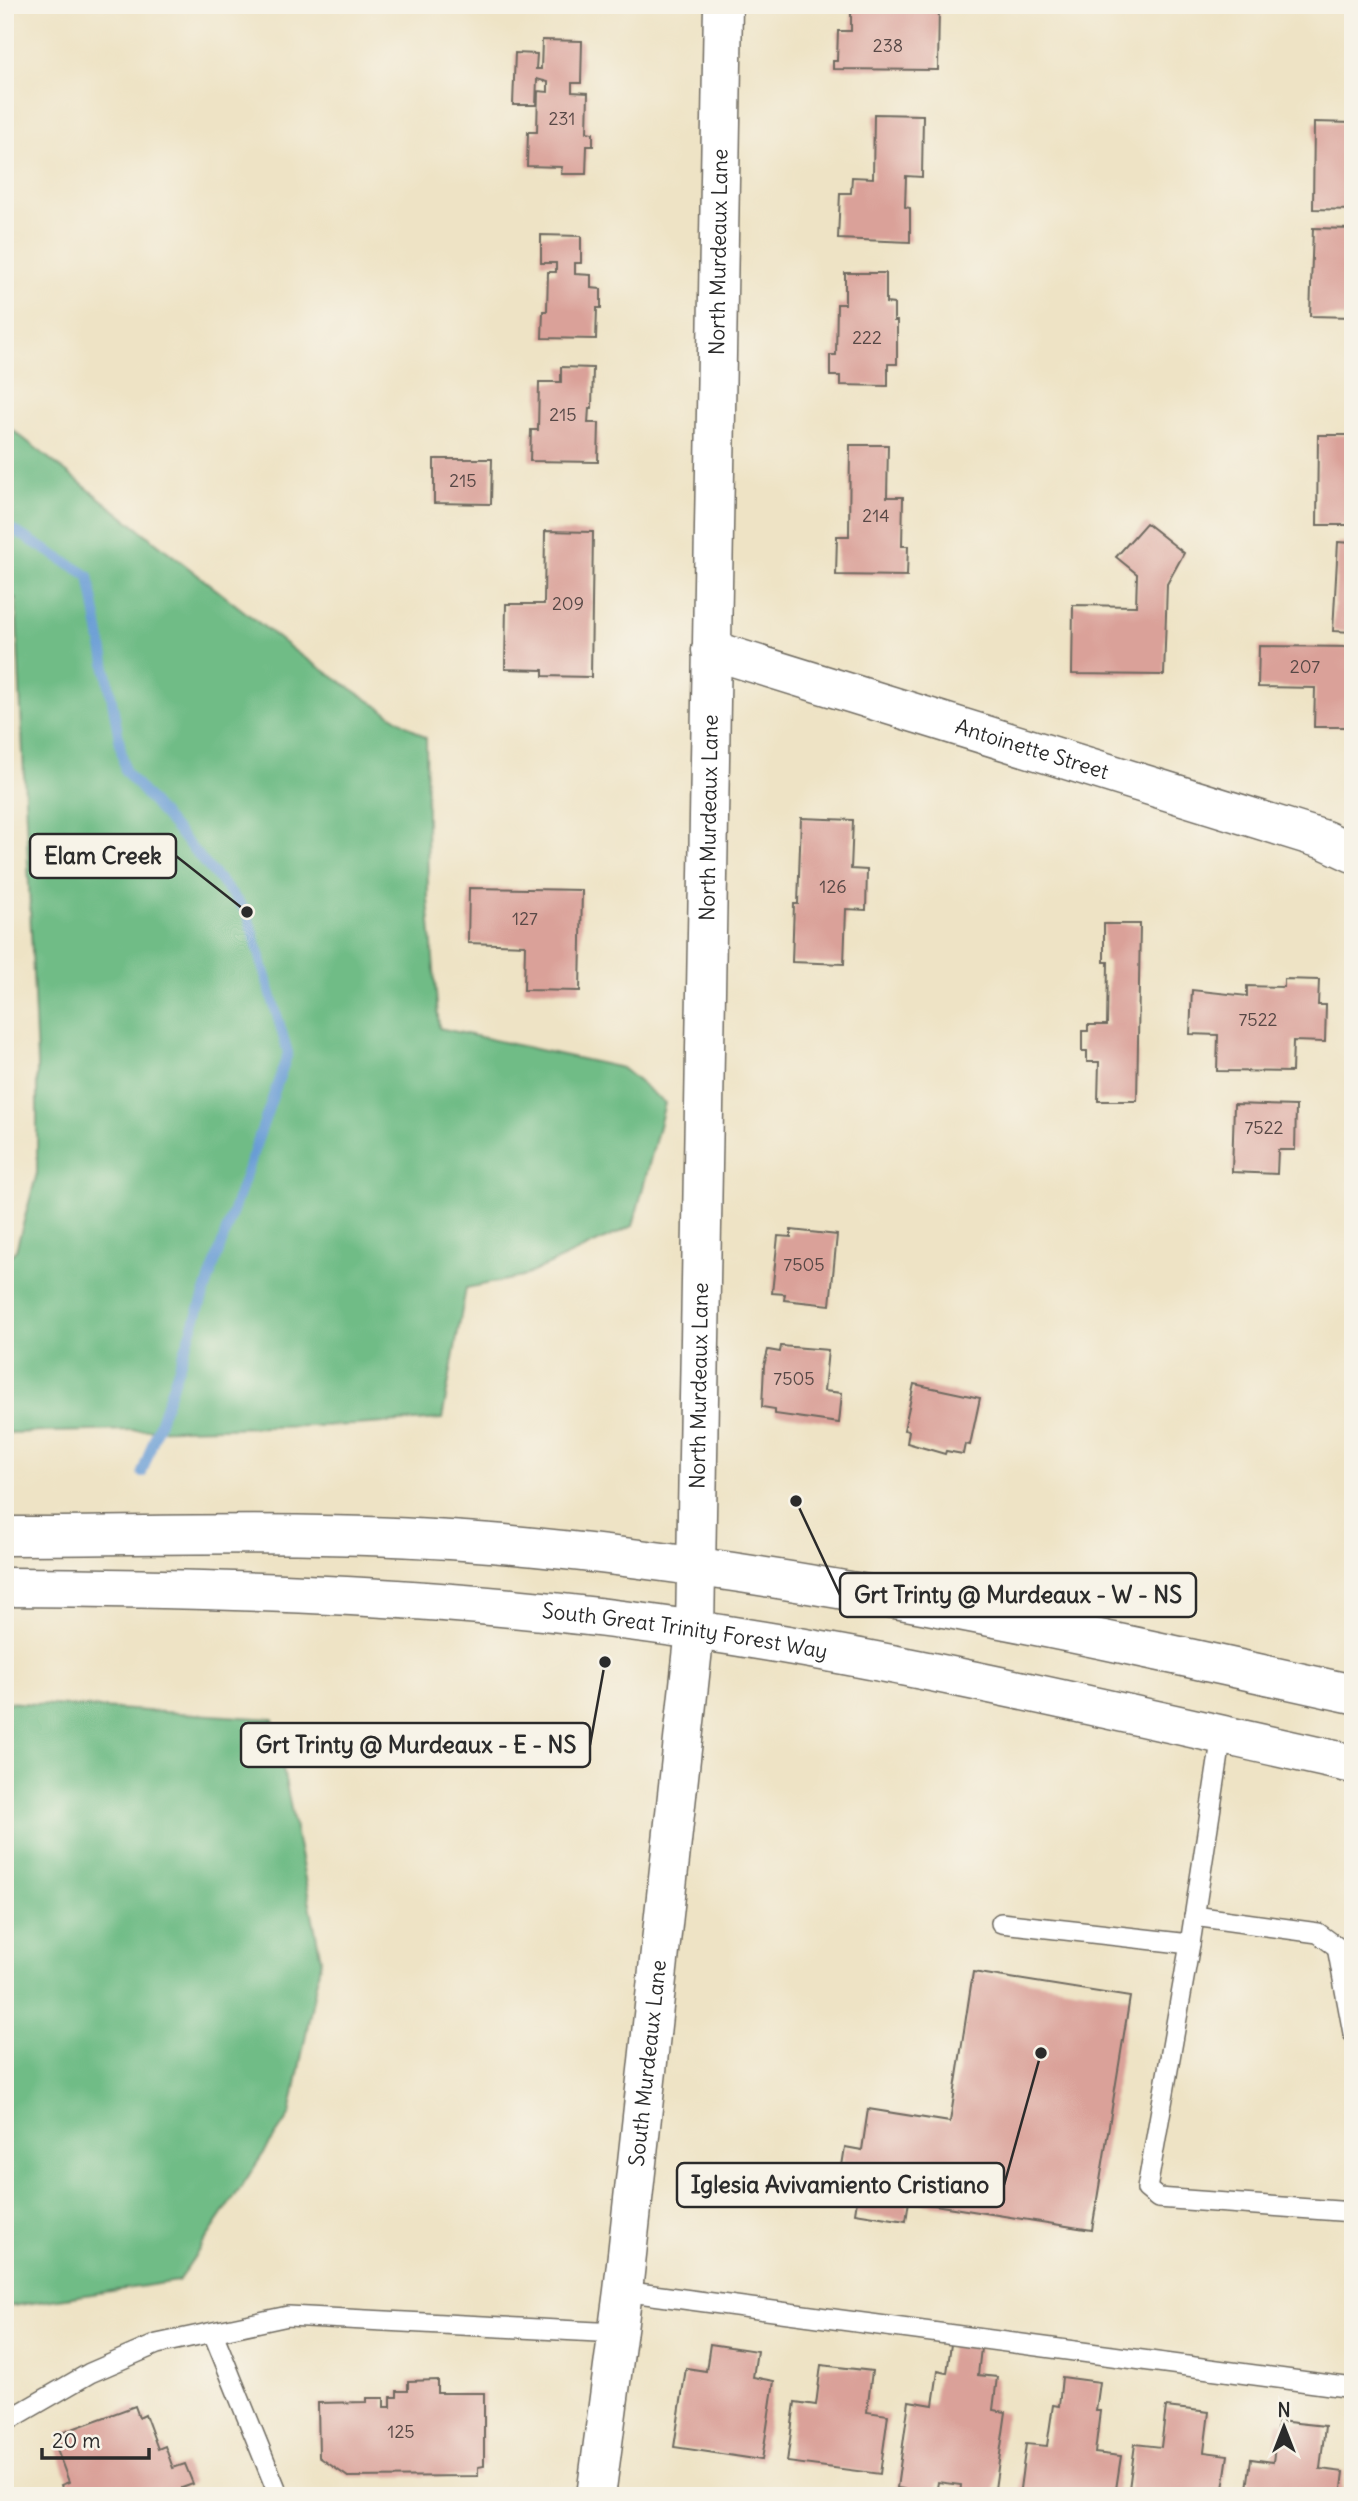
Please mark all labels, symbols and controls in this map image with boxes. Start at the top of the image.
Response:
house number: 238 [873,34,903,57]
house number: 231 [548,107,576,130]
street label: North Murdeaux Lane [703,149,734,355]
house number: 222 [852,326,882,349]
house number: 215 [549,403,577,426]
house number: 215 [449,469,477,492]
house number: 214 [862,504,890,527]
house number: 209 [552,592,584,615]
house number: 207 [1290,655,1320,678]
street label: Antoinette Street [952,712,1112,785]
street label: North Murdeaux Lane [693,714,724,921]
callout: Elam Creek [30,834,176,878]
text: Elam Creek [44,841,162,870]
house number: 126 [819,875,847,898]
house number: 127 [512,907,538,930]
house number: 7522 [1239,1008,1278,1031]
house number: 7522 [1245,1116,1284,1139]
house number: 7505 [783,1253,825,1276]
street label: North Murdeaux Lane [683,1282,714,1489]
house number: 7505 [773,1367,815,1390]
callout: Grt Trinty @ Murdeaux - W - NS [840,1573,1196,1617]
text: Grt Trinty @ Murdeaux - W - NS [854,1580,1182,1609]
street label: South Great Trinity Forest Way [541,1597,830,1665]
callout: Grt Trinty @ Murdeaux - E - NS [241,1723,590,1767]
text: Grt Trinty @ Murdeaux - E - NS [256,1730,577,1759]
street label: South Murdeaux Lane [623,1959,672,2168]
callout: Iglesia Avivamiento Cristiano [677,2163,1004,2207]
text: Iglesia Avivamiento Cristiano [691,2170,989,2199]
north arrow [1250,2392,1320,2462]
text: N [1277,2398,1291,2422]
scale bar [42,2417,149,2461]
house number: 125 [387,2420,415,2443]
text: 20 m [52,2427,101,2454]

